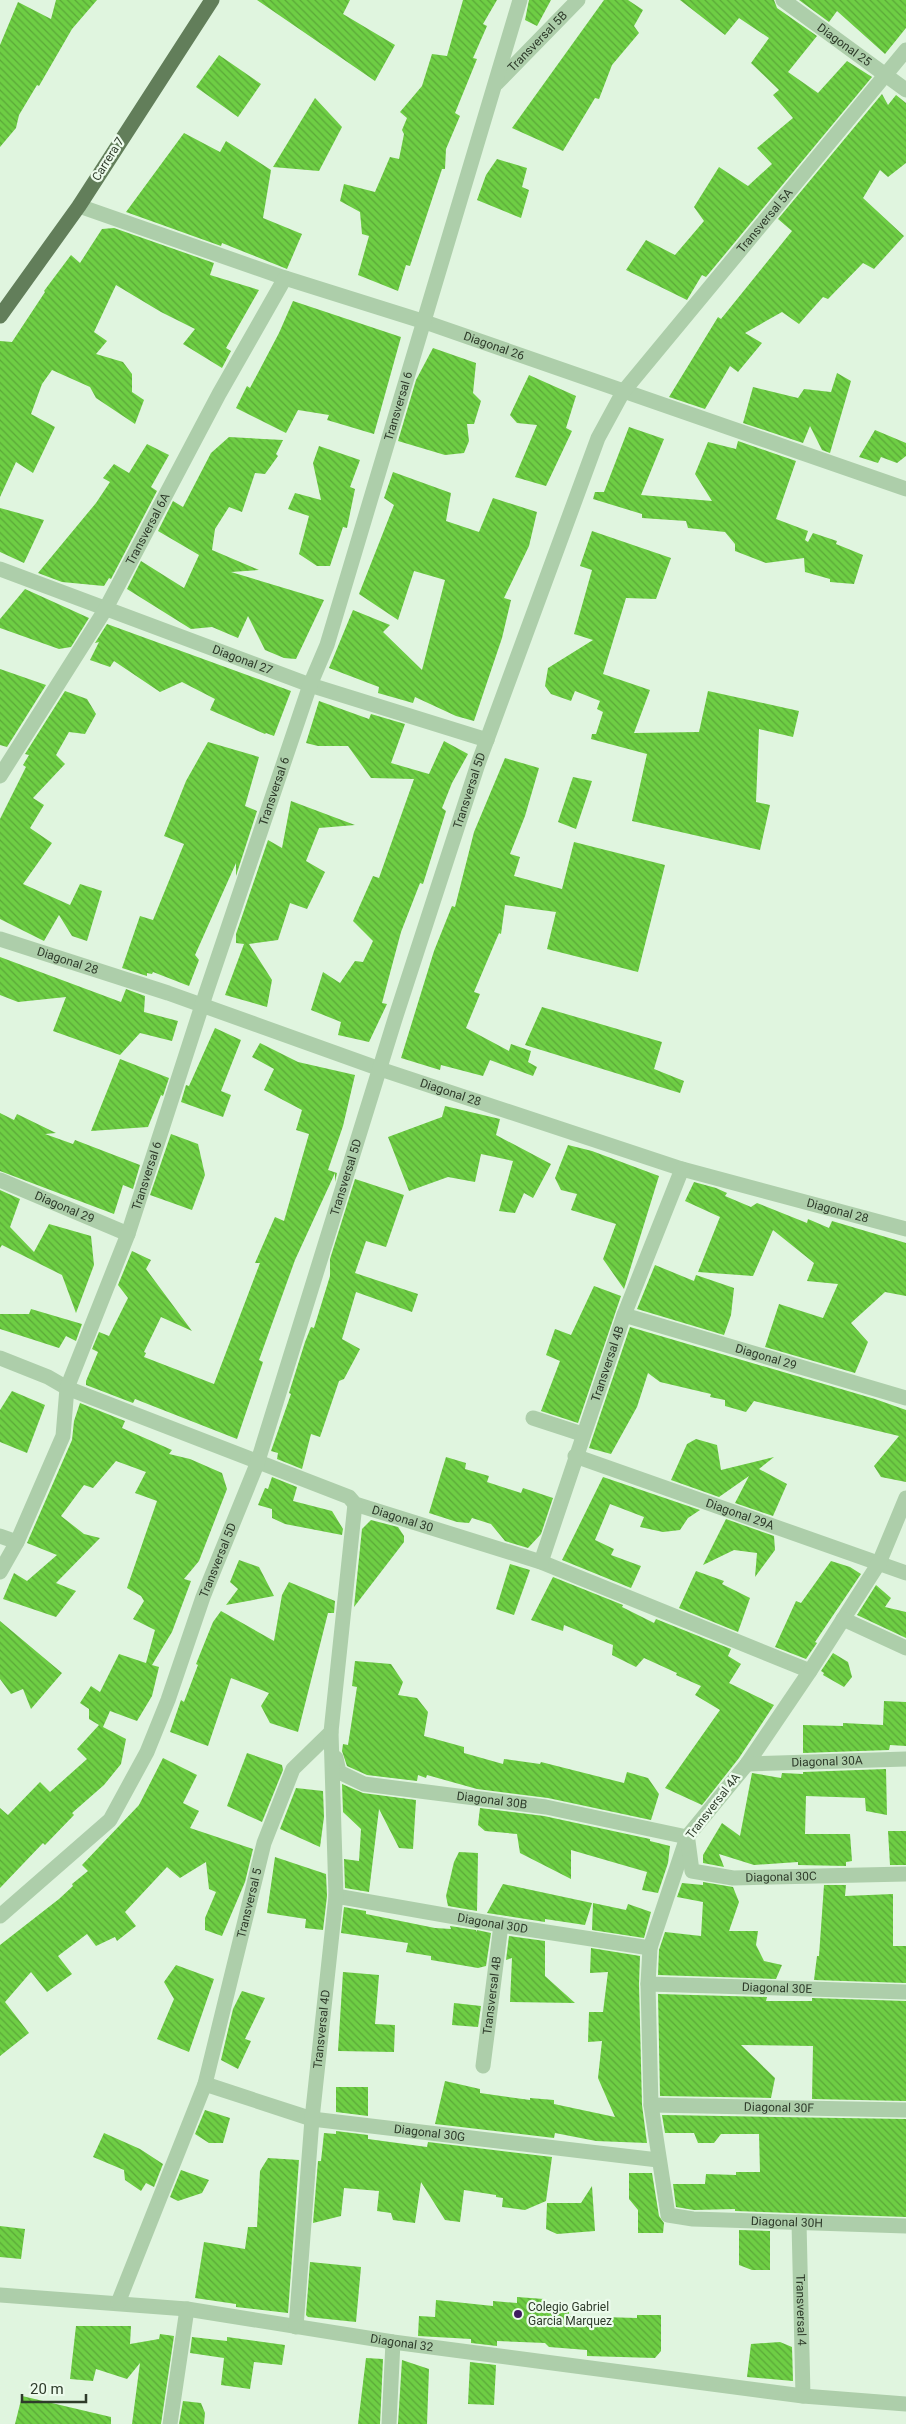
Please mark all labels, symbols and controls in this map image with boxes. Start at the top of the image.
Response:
street label: Transversal 5B [505,8,570,75]
street label: Diagonal 25 [815,20,874,69]
street label: Carrera 7 [89,134,127,183]
street label: Transversal 5A [734,186,796,256]
street label: Diagonal 26 [462,329,527,363]
street label: Transversal 6 [382,370,416,442]
street label: Transversal 6A [123,490,173,567]
street label: Diagonal 27 [210,642,275,678]
street label: Transversal 5D [450,750,489,830]
street label: Transversal 6 [256,755,292,827]
street label: Diagonal 28 [35,944,100,977]
street label: Diagonal 28 [418,1076,483,1109]
street label: Transversal 5D [327,1137,364,1217]
street label: Transversal 6 [129,1139,165,1212]
street label: Diagonal 29 [33,1188,96,1226]
street label: Diagonal 28 [805,1196,870,1226]
street label: Transversal 4B [588,1324,627,1404]
street label: Diagonal 29 [734,1341,798,1372]
street label: Diagonal 29A [704,1496,776,1533]
street label: Diagonal 30 [370,1503,435,1535]
street label: Transversal 5D [197,1521,239,1600]
street label: Diagonal 30A [791,1753,863,1770]
street label: Transversal 4A [683,1770,743,1842]
street label: Diagonal 30B [456,1789,528,1812]
street label: Transversal 5 [234,1866,265,1939]
street label: Diagonal 30C [745,1869,817,1885]
street label: Diagonal 30D [456,1910,529,1936]
street label: Transversal 4B [480,1955,504,2036]
street label: Diagonal 30E [742,1980,812,1996]
street label: Transversal 4D [310,1989,333,2069]
street label: Diagonal 30F [744,2100,815,2115]
street label: Diagonal 30G [393,2122,466,2144]
street label: Diagonal 30H [751,2214,823,2230]
street label: Transversal 4 [793,2274,809,2346]
place label: Colegio Gabriel Garcia Marquez [528,2300,612,2328]
marker: Colegio Gabriel Garcia Marquez [512,2308,524,2320]
street label: Diagonal 32 [369,2331,434,2354]
scale bar [22,2372,86,2404]
text: 20 m [30,2380,64,2398]

